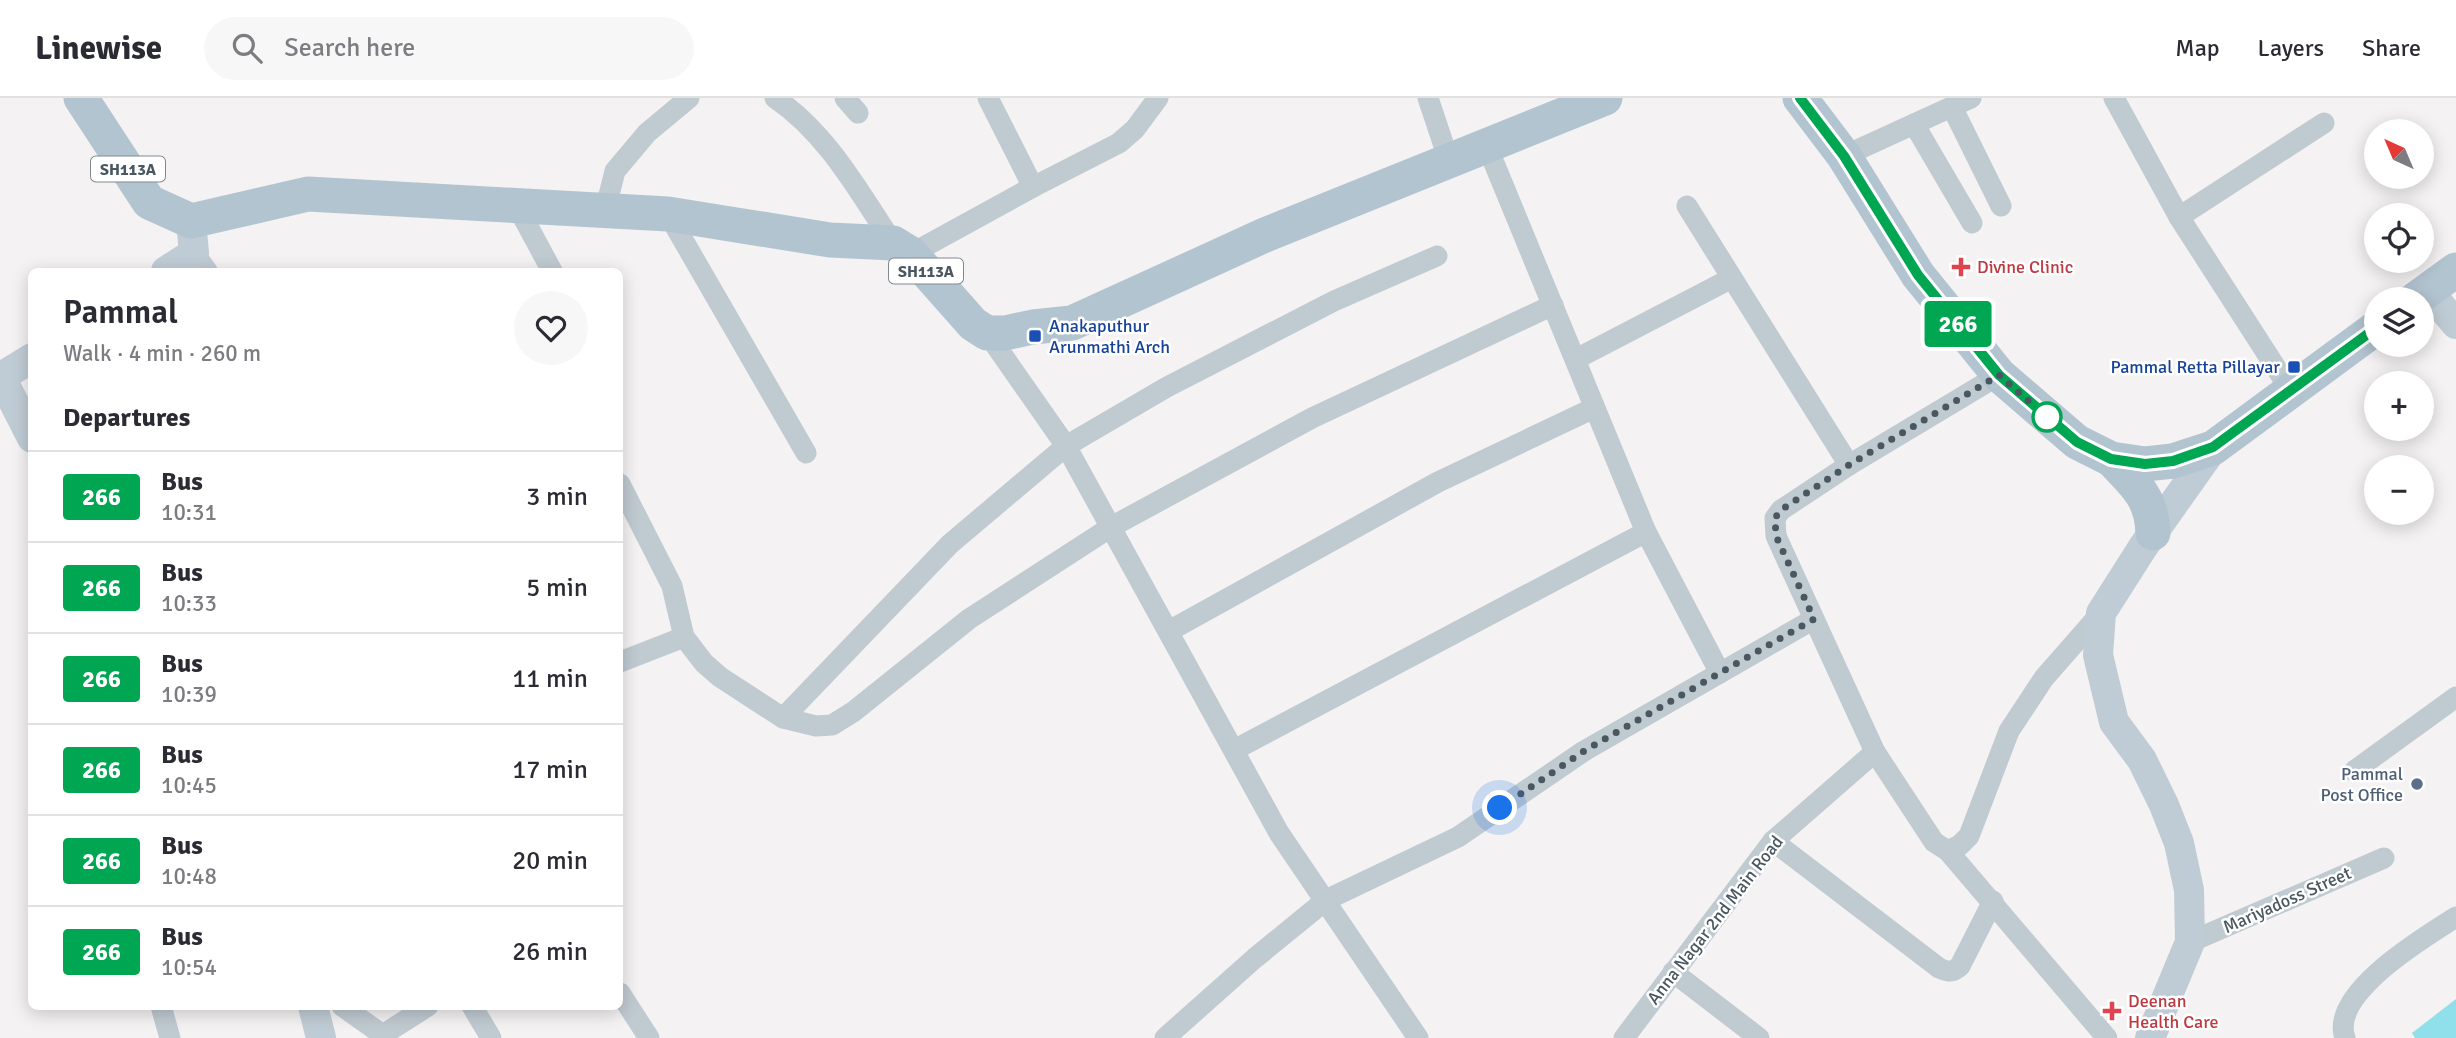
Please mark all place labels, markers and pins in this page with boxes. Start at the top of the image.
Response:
place label: Divine Clinic [1977,256,2073,278]
marker: Divine Clinic [1951,257,1971,277]
place label: Anakaputhur Arunmathi Arch [1049,315,1170,358]
marker: Anakaputhur Arunmathi Arch [1027,328,1043,344]
place label: Pammal Retta Pillayar [2110,356,2280,378]
marker: Pammal Retta Pillayar [2286,359,2302,375]
unlabelled marker [2032,402,2062,432]
place label: Pammal Post Office [2321,763,2403,806]
marker: Pammal Post Office [2409,776,2425,792]
place label: Deenan Health Care [2128,990,2219,1033]
marker: Deenan Health Care [2102,1001,2122,1021]

